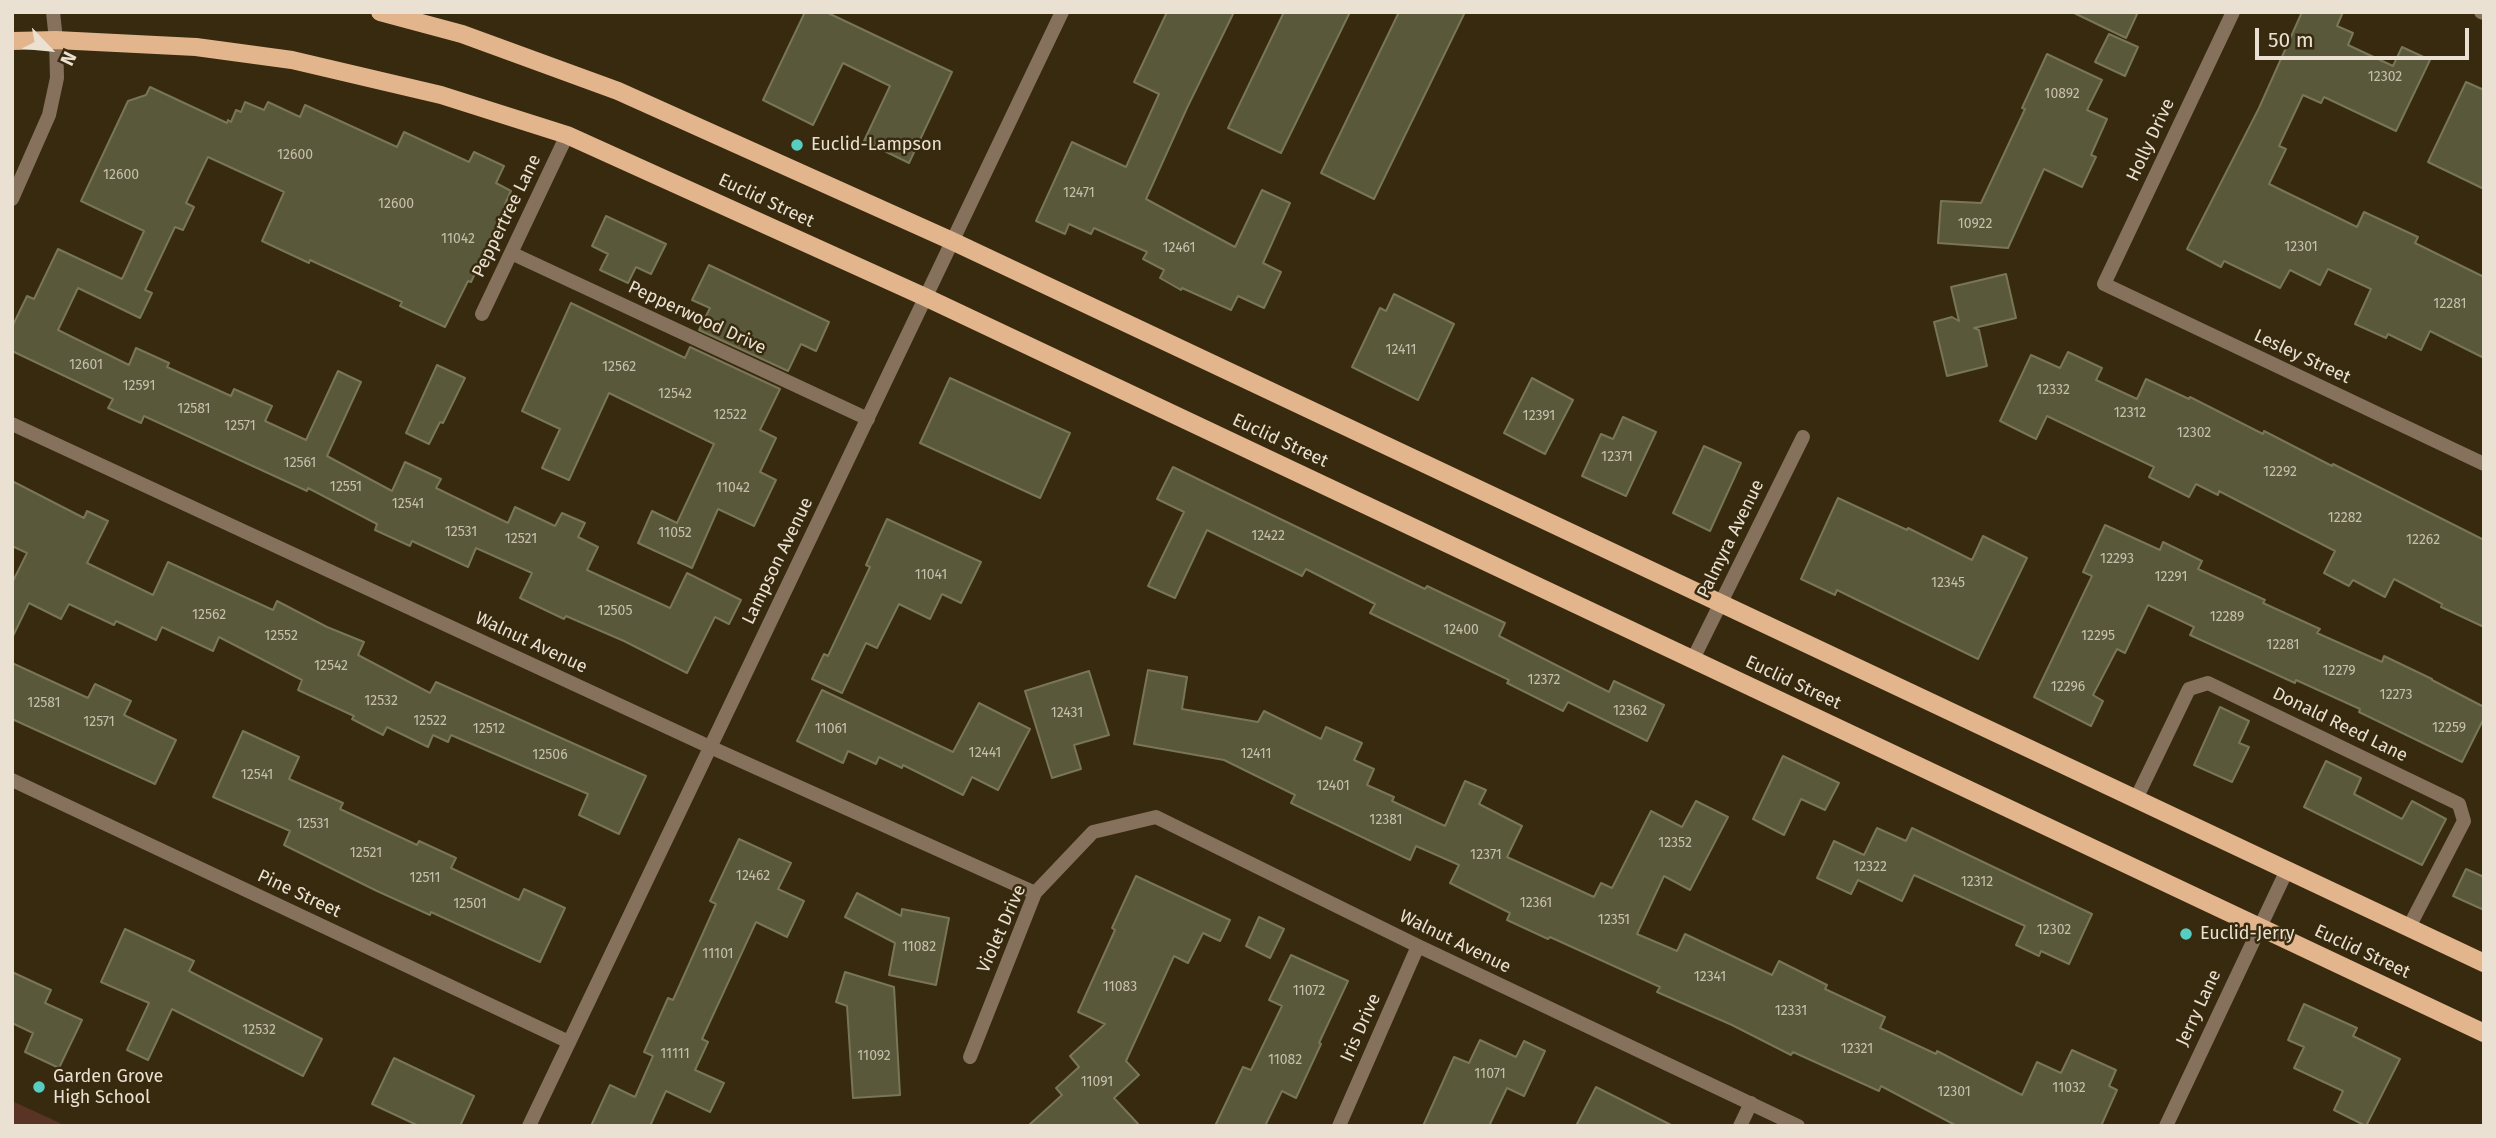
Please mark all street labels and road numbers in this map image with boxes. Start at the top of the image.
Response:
street label: Holly Drive [2122,95,2180,185]
street label: Peppertree Lane [468,151,546,281]
street label: Euclid Street [715,169,817,233]
street label: Pepperwood Drive [625,277,769,359]
street label: Lesley Street [2250,325,2354,389]
street label: Euclid Street [1229,409,1331,473]
street label: Palmyra Avenue [1693,476,1769,602]
street label: Lampson Avenue [738,494,818,628]
street label: Walnut Avenue [471,608,591,678]
street label: Euclid Street [1742,651,1844,715]
street label: Donald Reed Lane [2269,683,2411,767]
street label: Pine Street [254,865,344,923]
street label: Violet Drive [973,882,1031,976]
street label: Walnut Avenue [1396,906,1514,978]
street label: Euclid Street [2311,920,2413,984]
street label: Jerry Lane [2172,966,2226,1050]
street label: Iris Drive [1336,990,1386,1066]

